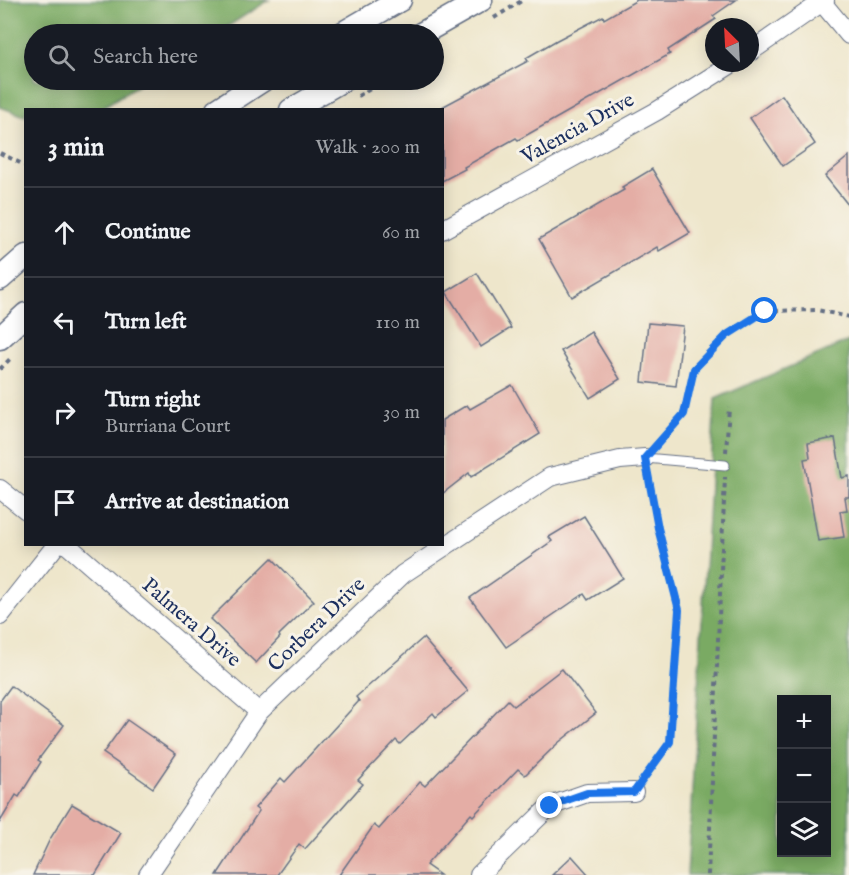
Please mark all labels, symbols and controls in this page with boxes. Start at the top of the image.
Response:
north arrow [705,18,759,72]
search box [24,24,444,90]
icon: search [45,41,78,74]
text: Search here [93,43,198,71]
street label: Valencia Drive [516,87,640,172]
text: 3 min [48,131,104,164]
text: Walk · 200 m [315,135,420,160]
icon: ahead [48,216,81,249]
text: Continue [105,218,191,246]
text: 60 m [382,220,420,245]
route start [751,297,777,323]
icon: left [48,306,81,339]
text: Turn left [105,308,187,336]
text: 110 m [376,310,420,335]
text: Turn right [105,386,200,414]
icon: right [48,396,81,429]
text: 30 m [383,400,420,425]
text: Burriana Court [105,414,231,439]
icon: arrive [48,486,81,519]
text: Arrive at destination [105,488,289,516]
street label: Palmera Drive [136,572,247,674]
street label: Corbera Drive [263,572,372,678]
map controls [777,695,831,857]
button: + [777,695,831,749]
button: − [777,749,831,803]
route end [536,792,562,818]
button: layers [777,803,831,857]

